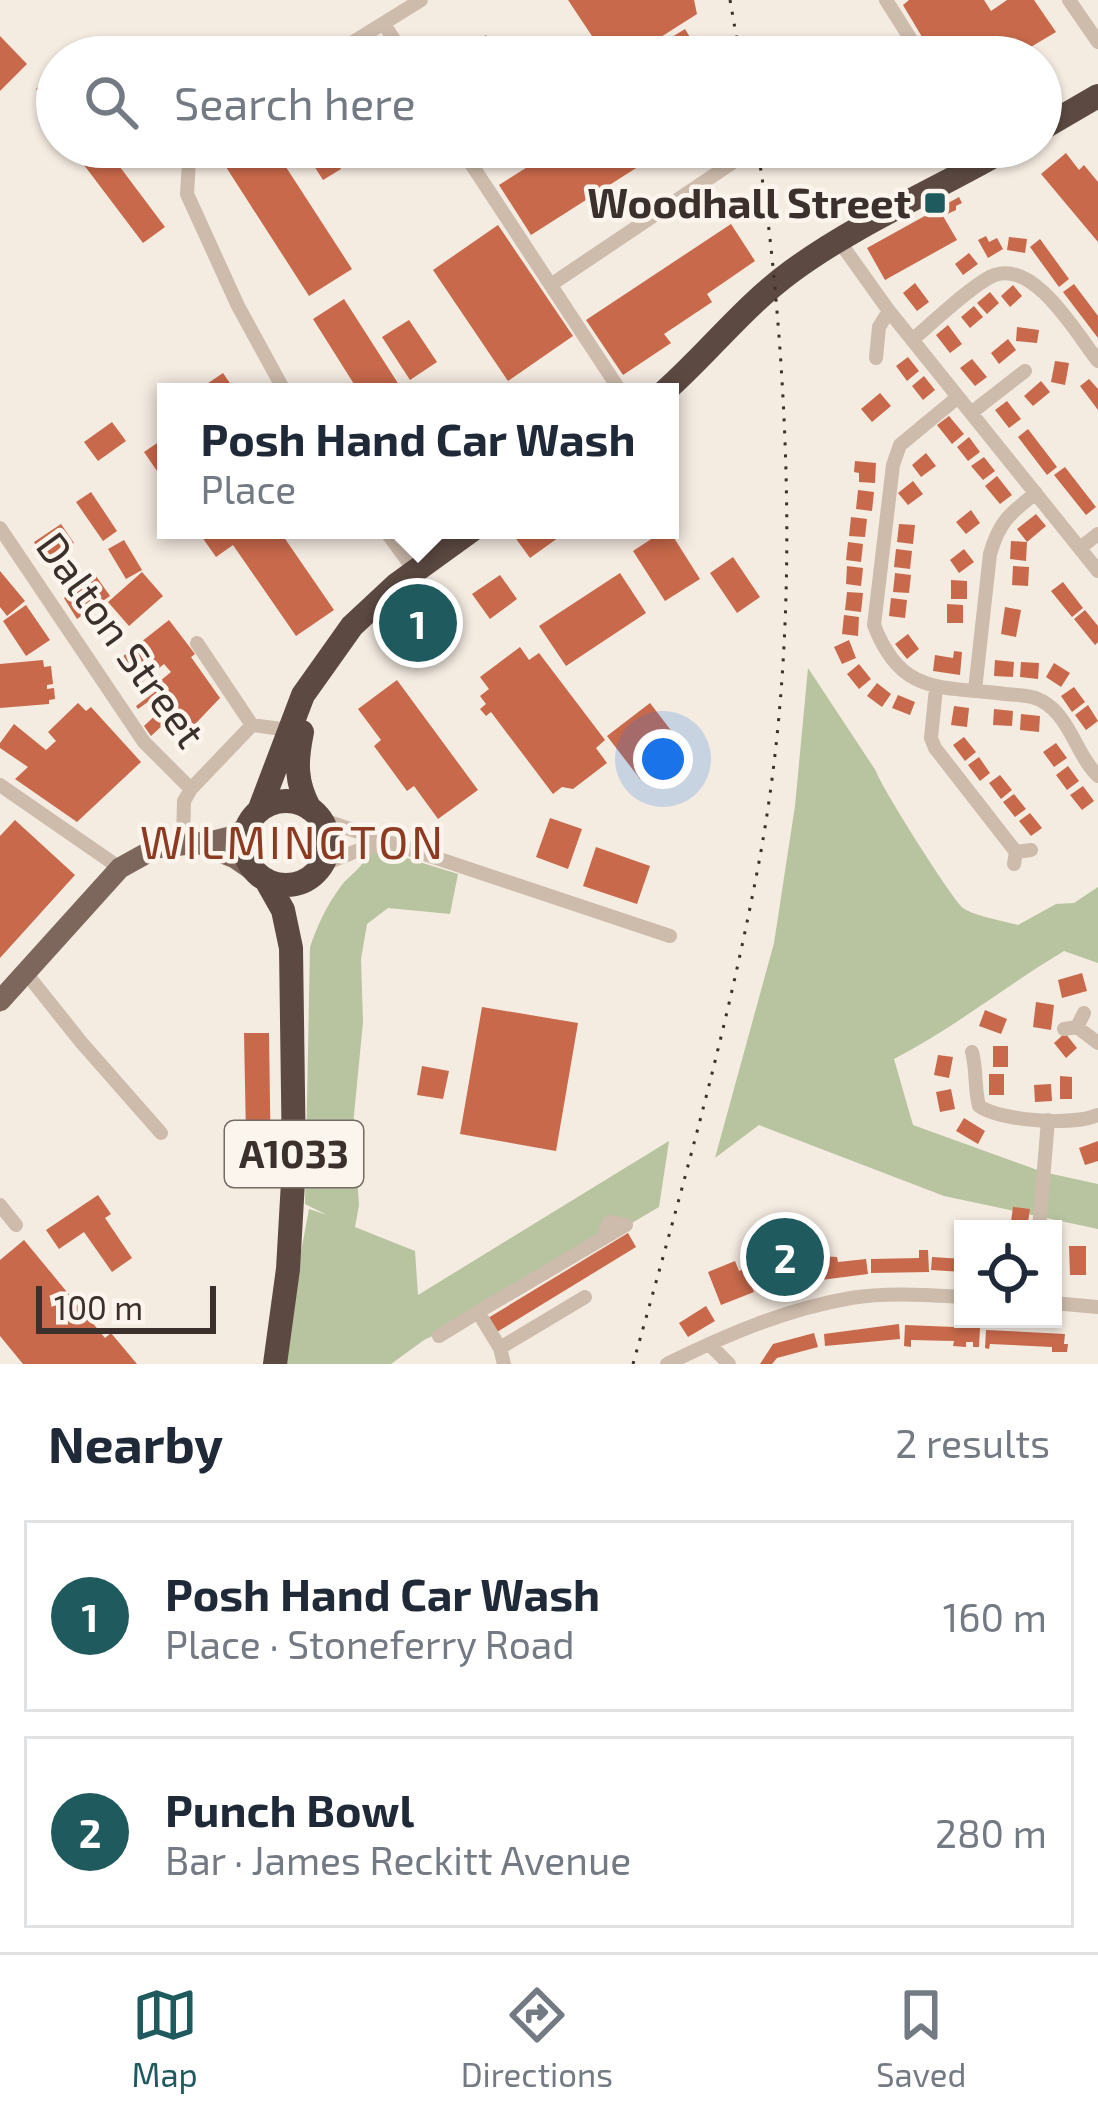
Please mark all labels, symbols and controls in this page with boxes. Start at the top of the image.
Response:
search box [36,36,1062,168]
icon: search [78,69,144,135]
text: Search here [174,75,416,129]
place label: Woodhall Street [587,176,911,226]
marker: Woodhall Street [922,190,948,216]
popup [157,383,679,539]
text: Posh Hand Car Wash [200,411,636,465]
text: Place [200,465,296,512]
street label: Dalton Street [28,522,217,756]
pin: 1 [379,578,457,668]
your location [633,729,693,789]
district label: WILMINGTON [140,814,446,868]
road number: A1033 [225,1121,363,1187]
pin: 2 [746,1212,824,1302]
map controls [954,1220,1062,1328]
button: locate [954,1220,1062,1328]
scale bar [36,1280,216,1333]
text: 100 m [54,1287,143,1327]
text: Nearby [48,1412,223,1473]
text: 2 results [895,1419,1050,1466]
text: Posh Hand Car Wash [165,1566,600,1620]
text: 1 [82,1593,98,1640]
text: 160 m [943,1593,1047,1640]
text: Place · Stoneferry Road [165,1620,575,1667]
text: Punch Bowl [165,1782,414,1836]
text: 2 [79,1809,101,1856]
text: 280 m [935,1809,1047,1856]
text: Bar · James Reckitt Avenue [165,1836,631,1883]
tab: Map [132,1982,198,2094]
tab: Directions [461,1982,613,2094]
tab: Saved [876,1982,966,2094]

